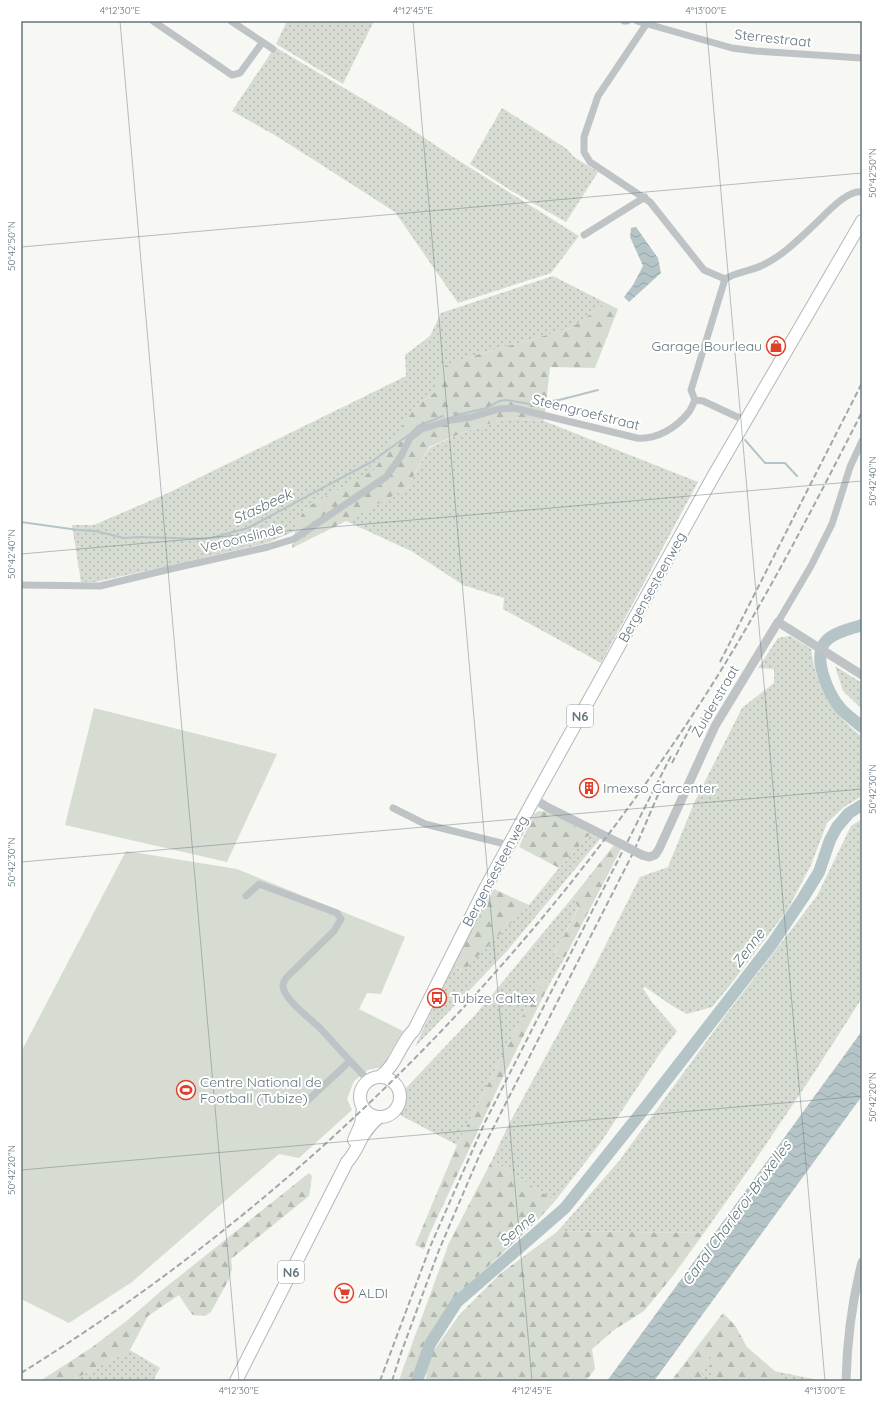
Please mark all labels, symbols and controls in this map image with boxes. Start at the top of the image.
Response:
text: 4°12'30"E [100,4,141,17]
text: 4°12'45"E [393,4,433,17]
text: 4°13'00"E [686,4,727,17]
street label: Sterrestraat [734,25,813,51]
text: 50°42'50"N [866,148,879,198]
text: 50°42'50"N [5,221,18,271]
shop icon: Garage Bourleau [765,335,787,357]
place label: Garage Bourleau [651,337,762,355]
street label: Steengroefstraat [530,390,642,434]
text: 50°42'40"N [866,456,879,506]
water label: Stasbeek [229,483,297,528]
street label: Veroonslinde [199,519,285,557]
text: 50°42'40"N [5,529,18,579]
street label: Bergensesteenweg [614,529,690,645]
street label: Zuiderstraat [687,662,743,740]
road number: N6 [567,705,593,727]
text: 50°42'30"N [866,764,879,814]
building icon: Imexso Carcenter [578,777,600,799]
place label: Imexso Carcenter [603,779,717,797]
street label: Bergensesteenweg [458,812,532,930]
text: 50°42'30"N [5,837,18,887]
water label: Zenne [727,924,769,971]
bus stop icon: Tubize Caltex [426,987,448,1009]
place label: Tubize Caltex [451,989,536,1007]
text: 50°42'20"N [866,1072,879,1122]
place label: Centre National de Football (Tubize) [200,1073,322,1107]
sports icon: Centre National de Football (Tubize) [175,1079,197,1101]
water label: Canal Charleroi-Bruxelles [677,1136,796,1289]
text: 50°42'20"N [5,1145,18,1195]
water label: Senne [495,1207,540,1250]
road number: N6 [278,1261,304,1283]
supermarket icon: ALDI [333,1282,355,1304]
place label: ALDI [358,1284,388,1302]
text: 4°12'30"E [219,1384,260,1397]
text: 4°12'45"E [512,1384,552,1397]
text: 4°13'00"E [805,1384,846,1397]

